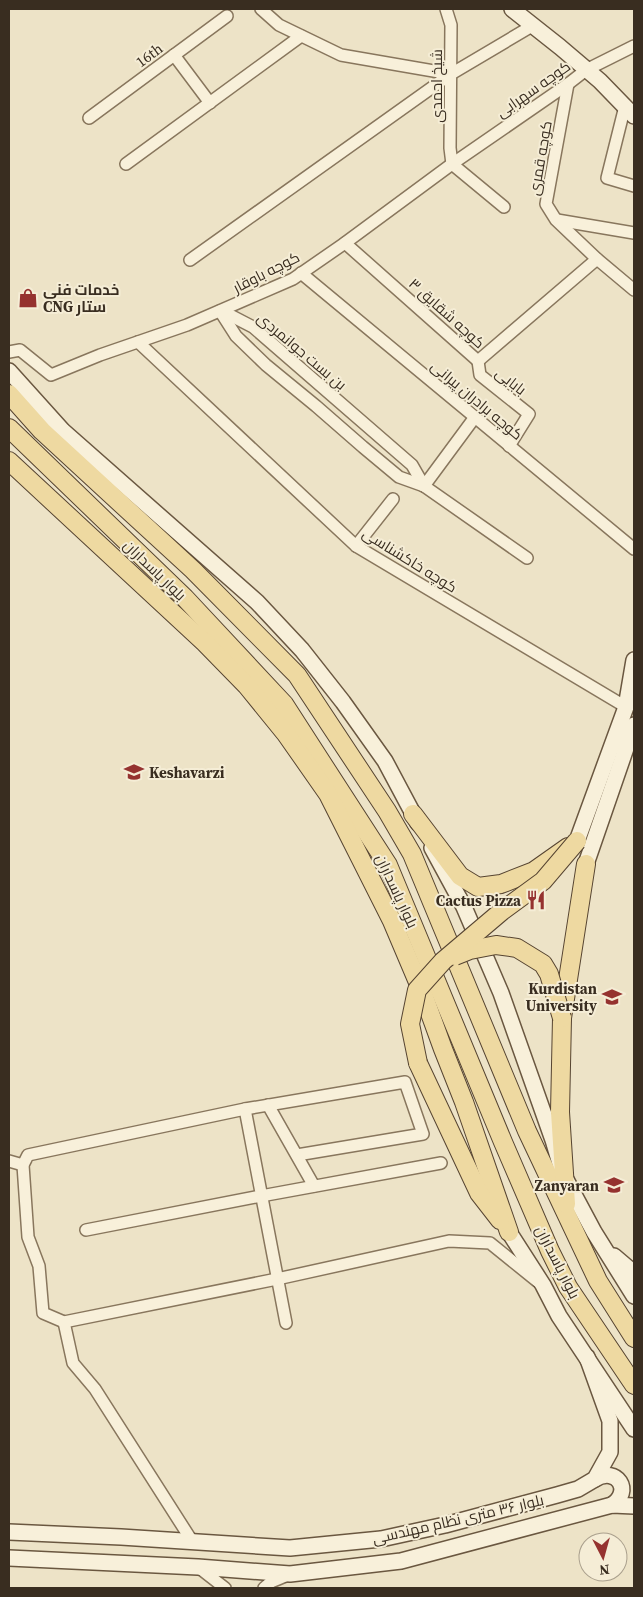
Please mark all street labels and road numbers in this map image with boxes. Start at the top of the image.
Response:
street label: 16th [131,38,167,72]
street label: شیخ احمدی [426,49,448,123]
street label: کوچه سهرابی [491,56,575,122]
street label: کوچه قمری [523,119,557,197]
street label: کوچه باوقار [228,246,303,298]
street label: کوچه شقایق ۳ [404,273,490,353]
street label: بن بست جوانمردی [253,307,351,395]
street label: کوچه برادران پیرانی [427,355,527,445]
street label: بابایی [491,362,531,400]
street label: کوچه خاکشناسی [359,522,461,598]
street label: بلوار پاسداران [119,535,191,605]
street label: بلوار پاسداران [371,850,423,932]
street label: بلوار پاسداران [531,1222,585,1302]
street label: بلوار ۳۶ متری نظام مهندسی [370,1489,546,1549]

